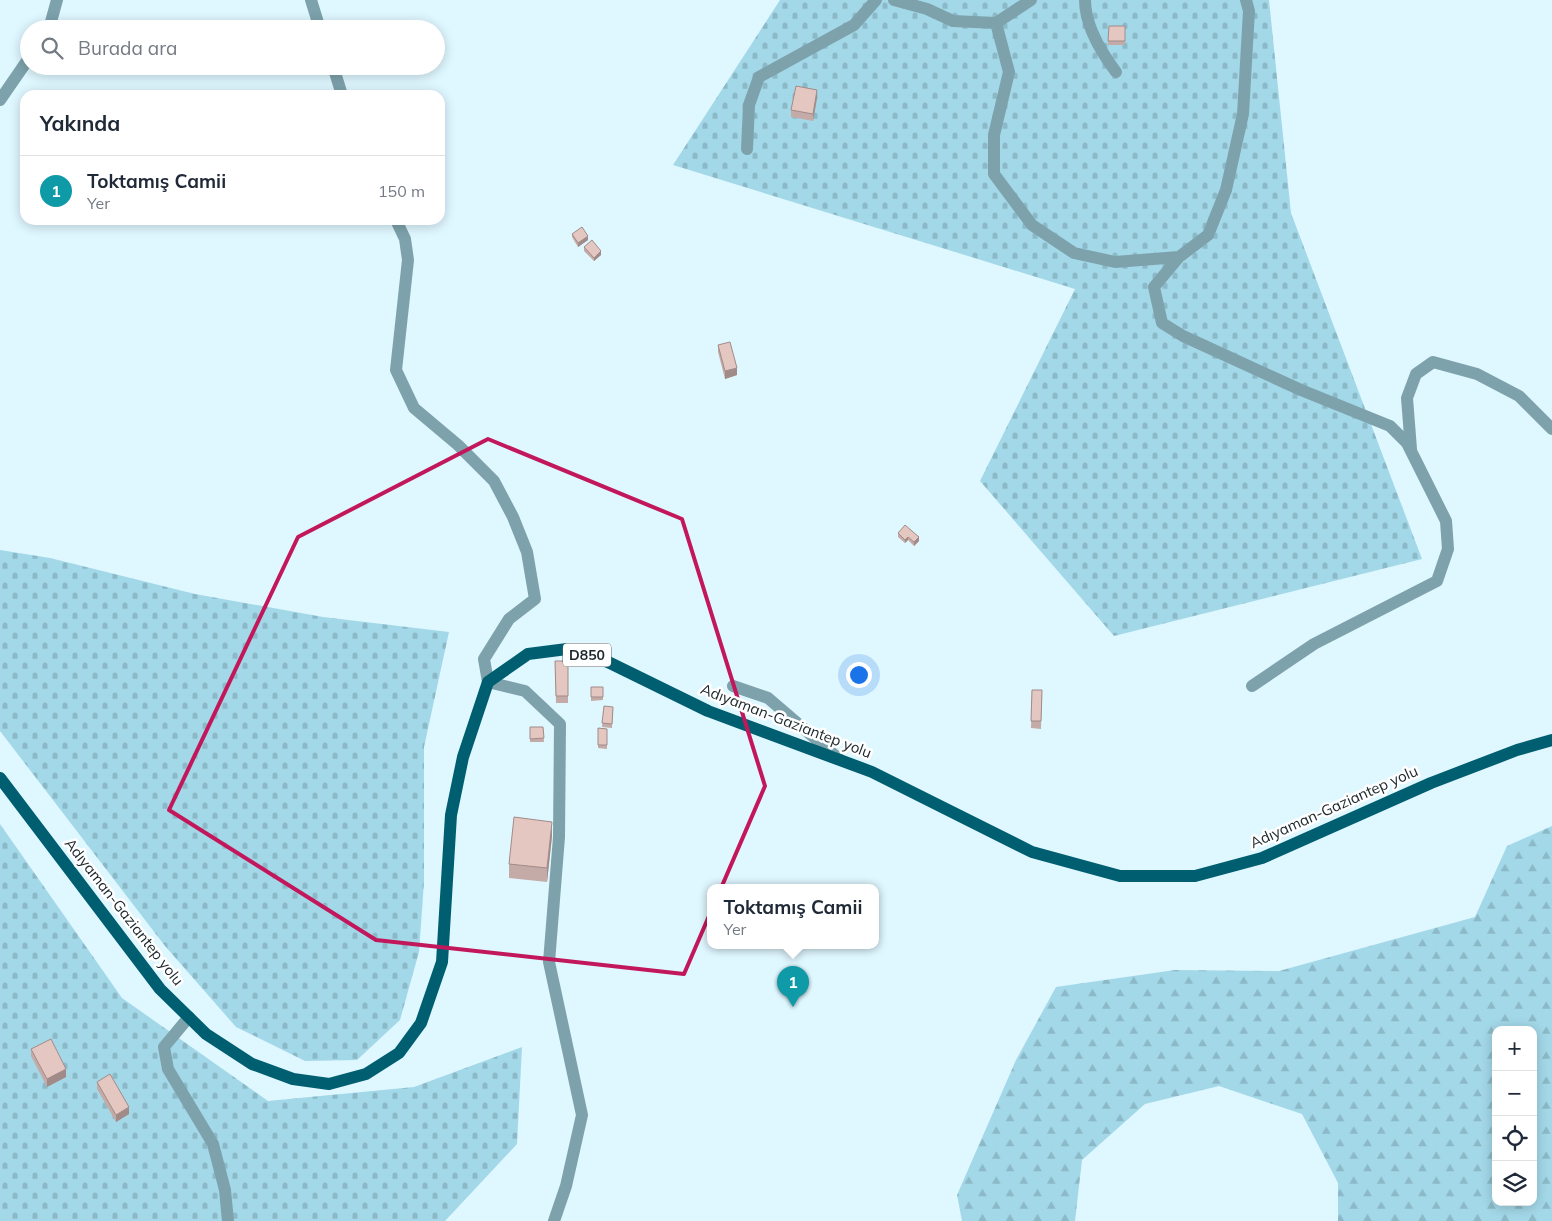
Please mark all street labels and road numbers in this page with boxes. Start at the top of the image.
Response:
road number: D850 [563,644,611,666]
street label: Adıyaman-Gaziantep yolu [698,679,874,762]
street label: Adıyaman-Gaziantep yolu [1247,761,1421,852]
street label: Adıyaman-Gaziantep yolu [61,834,188,989]

